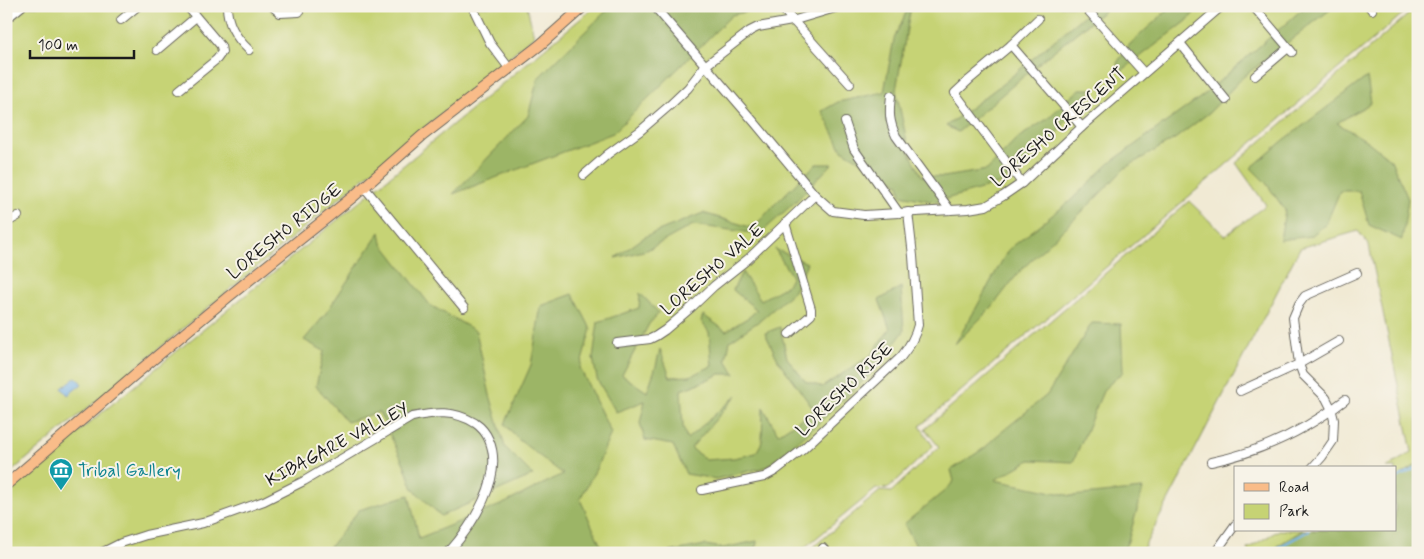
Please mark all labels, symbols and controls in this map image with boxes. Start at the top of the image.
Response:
scale bar [30,28,134,60]
text: 100 m [38,36,78,56]
street label: LORESHO CRESCENT [986,62,1131,193]
street label: LORESHO RIDGE [222,178,347,286]
street label: LORESHO VALE [656,218,770,321]
street label: LORESHO RISE [791,337,899,442]
street label: KIBAGARE VALLEY [262,397,413,493]
museum icon: Tribal Gallery [48,457,74,491]
place label: Tribal Gallery [78,459,181,483]
legend [1234,466,1396,532]
text: Road [1279,478,1309,498]
text: Park [1279,502,1309,522]

